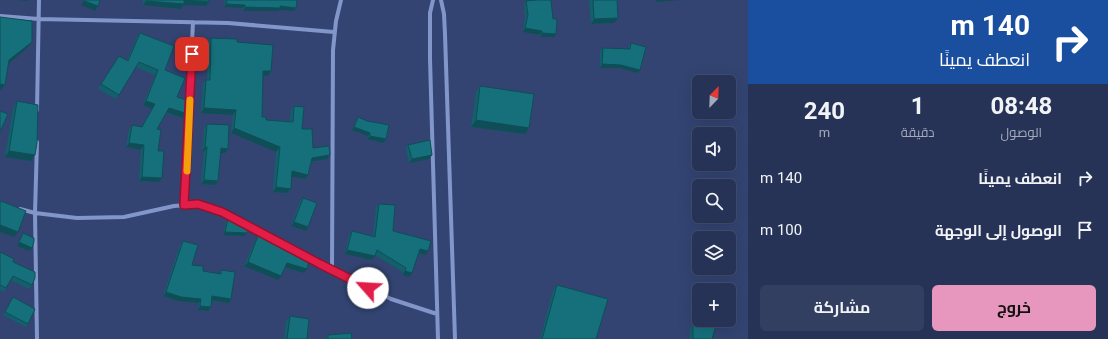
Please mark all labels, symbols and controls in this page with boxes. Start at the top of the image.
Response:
text: 140 m [951,9,1030,42]
icon: right [1044,16,1096,68]
pin [175,37,209,71]
icon: arrive [181,43,203,65]
text: انعطف يمينًا [939,49,1030,70]
north arrow [692,75,736,119]
map controls [692,75,736,327]
text: 1 [911,92,925,120]
text: 08:48 [990,92,1052,120]
text: 240 [804,97,845,125]
text: m [819,125,830,140]
text: دقيقة [901,125,935,140]
text: الوصول [1001,125,1042,140]
button: sound [692,127,736,171]
icon: right [1074,167,1096,189]
text: 140 m [760,169,802,187]
text: انعطف يمينًا [978,170,1062,188]
button: search [692,179,736,223]
icon: arrive [1074,219,1096,241]
text: 100 m [760,221,802,239]
text: الوصول إلى الوجهة [935,222,1062,240]
button: layers [692,231,736,275]
position arrow [347,267,389,309]
button: + [692,283,736,327]
button: مشاركة [760,285,924,331]
button: خروج [932,285,1096,331]

